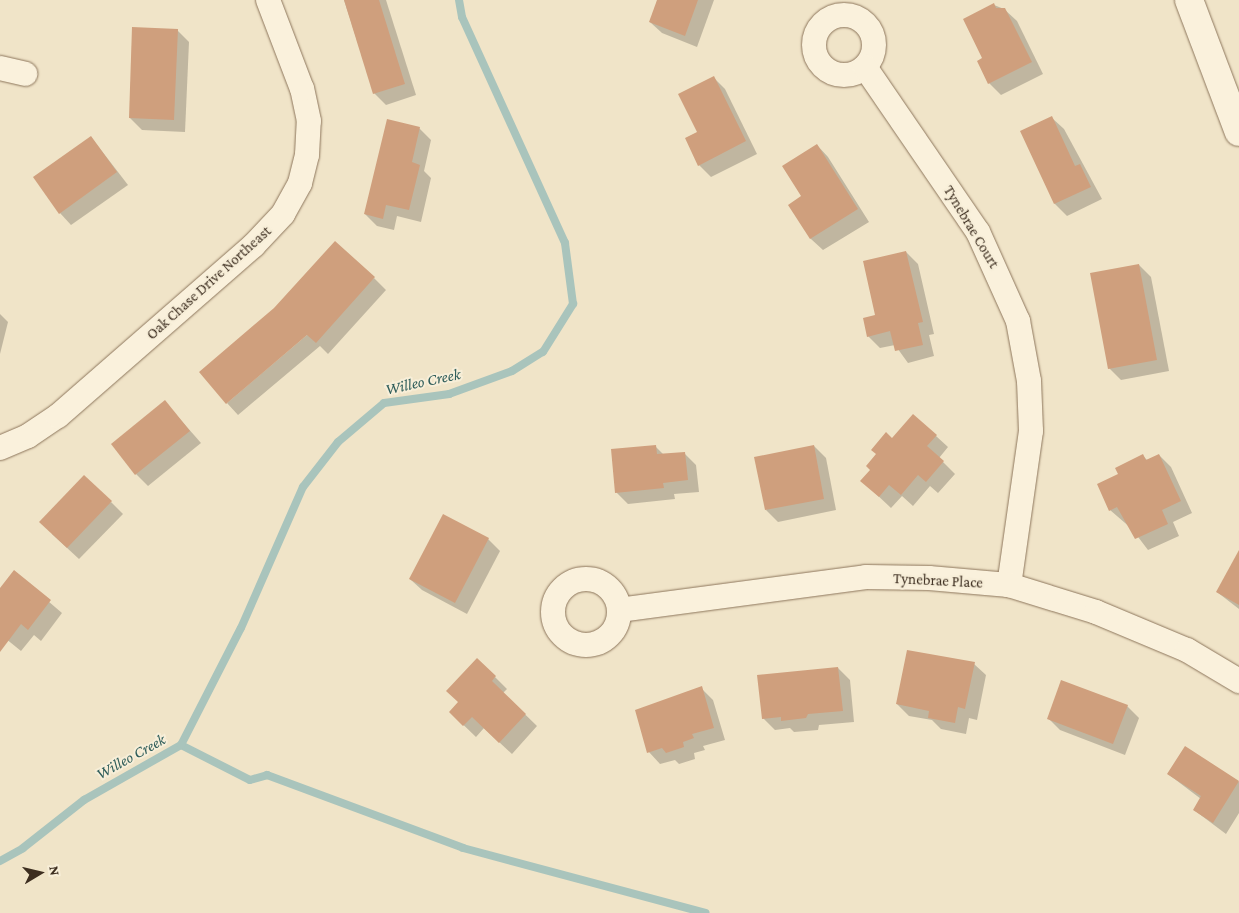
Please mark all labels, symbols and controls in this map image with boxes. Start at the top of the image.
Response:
street label: Tynebrae Court [939,182,1003,272]
street label: Oak Chase Drive Northeast [143,222,275,344]
water label: Willeo Creek [384,365,462,399]
street label: Tynebrae Place [893,570,983,592]
water label: Willeo Creek [93,730,169,784]
north arrow [15,848,65,898]
text: N [46,865,63,877]

